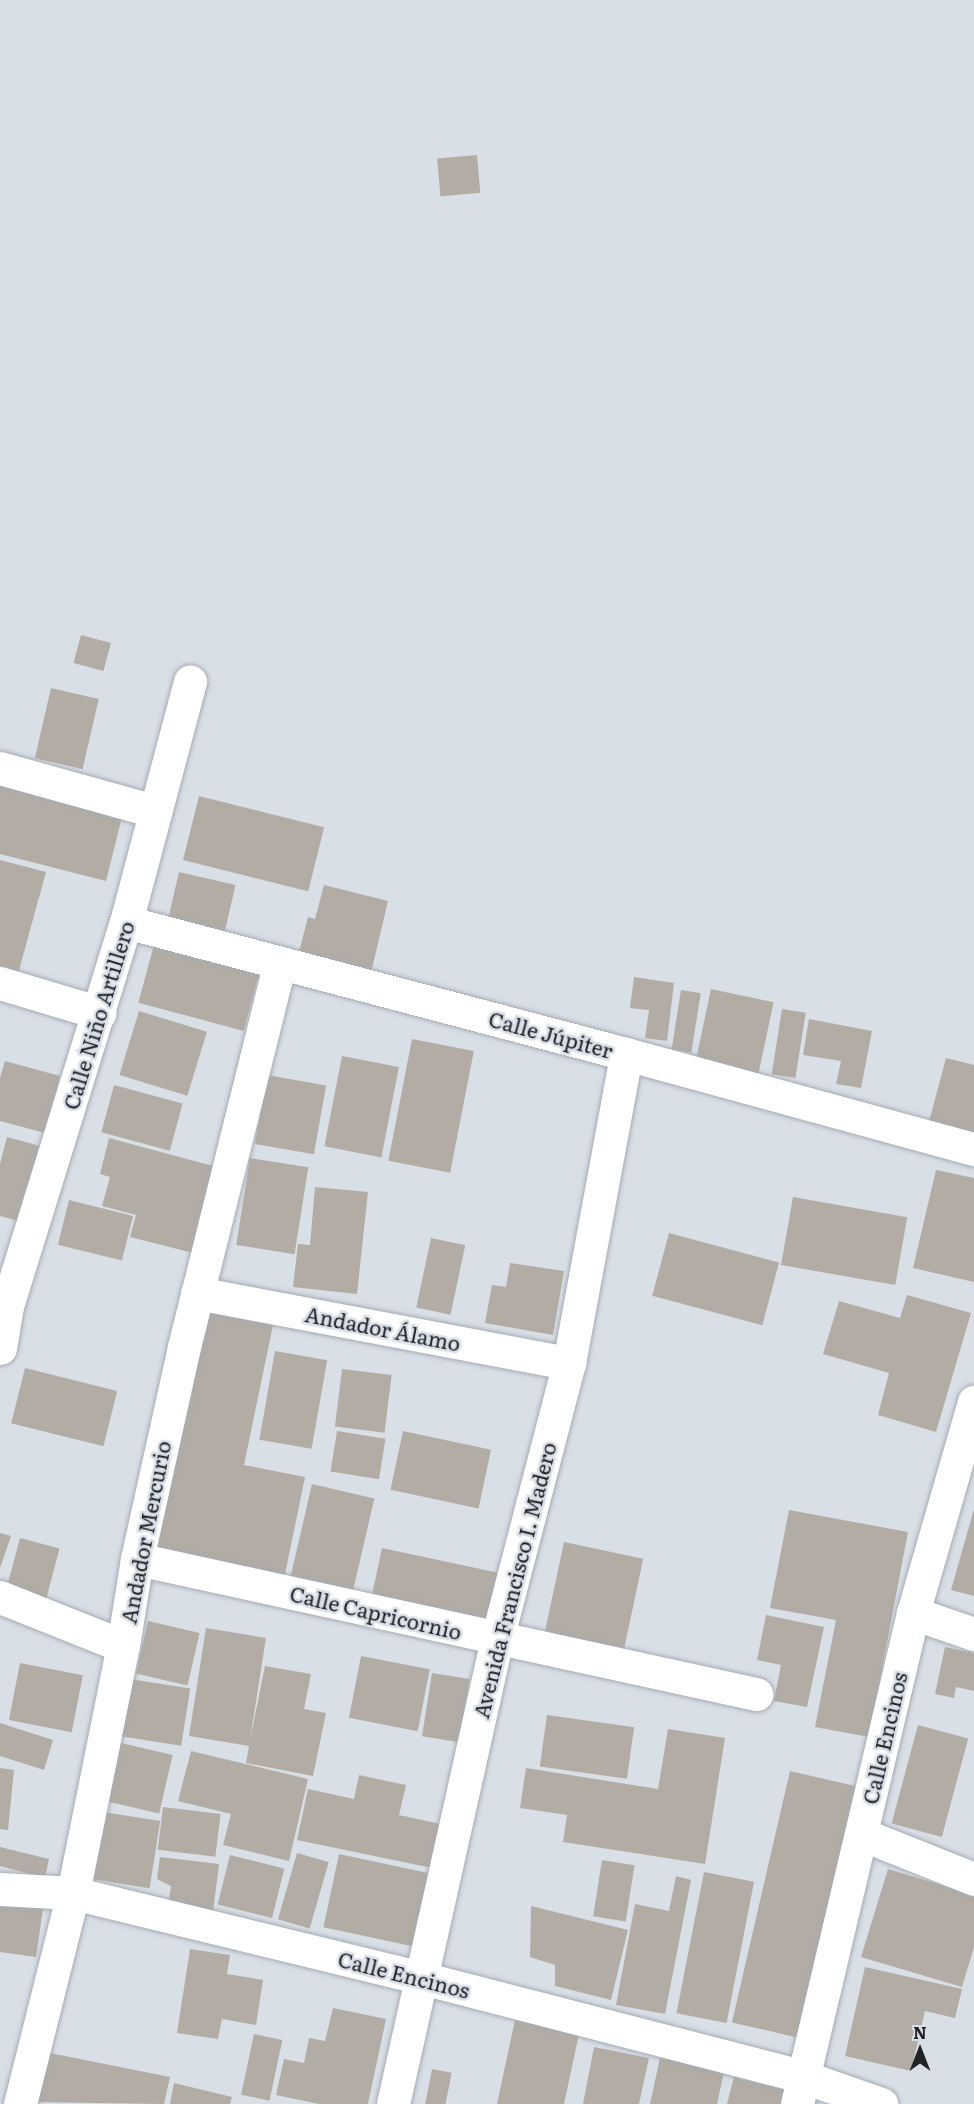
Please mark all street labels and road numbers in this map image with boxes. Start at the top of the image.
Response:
street label: Calle Niño Artillero [57,918,139,1112]
street label: Calle Júpiter [486,1005,616,1063]
street label: Andador Álamo [303,1301,463,1355]
street label: Andador Mercurio [115,1438,175,1626]
street label: Avenida Francisco I. Madero [467,1439,561,1721]
street label: Calle Capricornio [288,1580,464,1644]
street label: Calle Encinos [857,1670,911,1806]
street label: Calle Encinos [336,1945,472,2003]

